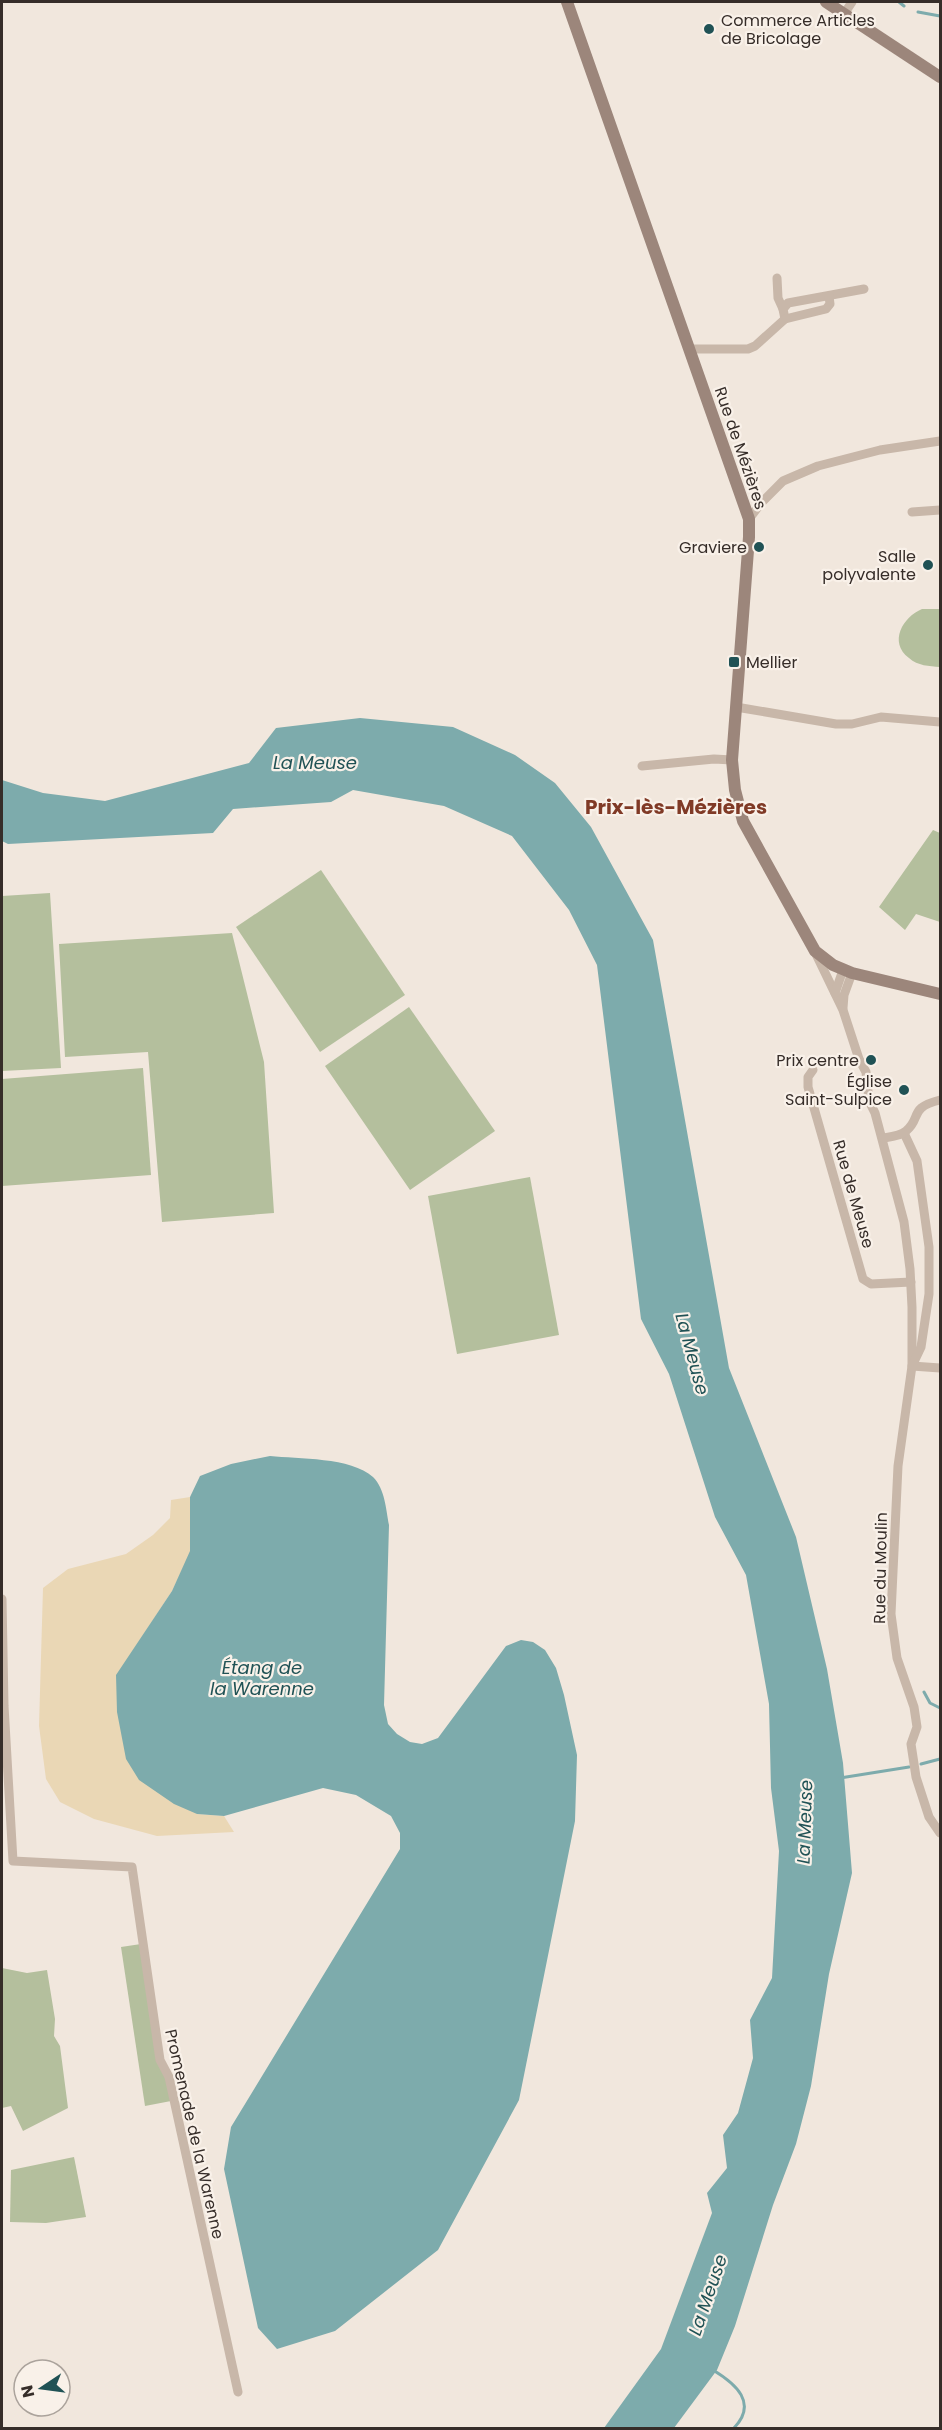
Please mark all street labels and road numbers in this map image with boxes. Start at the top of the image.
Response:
street label: Rue de Mézières [709,384,772,513]
street label: Rue de Meuse [827,1137,880,1251]
street label: Rue du Moulin [868,1512,893,1624]
street label: Promenade de la Warenne [159,2027,230,2241]

